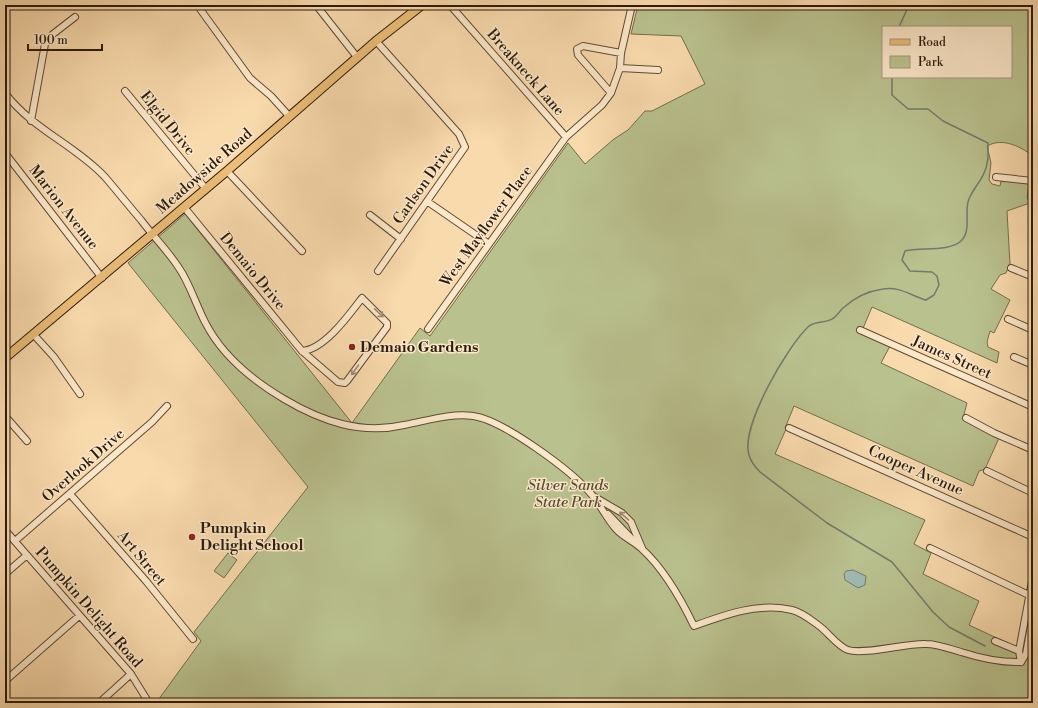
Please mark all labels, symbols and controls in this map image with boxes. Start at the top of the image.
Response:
street label: Breakneck Lane [482,24,569,120]
scale bar [28,26,102,52]
legend [882,26,1012,78]
text: 100 m [34,33,68,48]
text: Road [918,35,946,50]
text: Park [918,55,944,70]
street label: Elgid Drive [136,87,199,159]
street label: Meadowside Road [152,124,257,218]
street label: Carlson Drive [389,140,458,228]
street label: Marion Avenue [25,161,103,254]
street label: West Mayflower Place [435,162,537,291]
street label: Demaio Drive [215,229,290,314]
one-way arrow [374,309,384,318]
street label: James Street [908,331,995,384]
place label: Demaio Gardens [360,338,478,357]
marker: Demaio Gardens [347,342,357,352]
one-way arrow [351,365,360,376]
street label: Overlook Drive [38,424,128,506]
street label: Cooper Avenue [865,441,966,500]
park label: Silver Sands State Park [527,476,609,512]
one-way arrow [618,511,629,520]
place label: Pumpkin Delight School [200,519,303,555]
street label: Art Street [112,526,171,590]
marker: Pumpkin Delight School [187,532,197,542]
street label: Pumpkin Delight Road [31,543,147,672]

